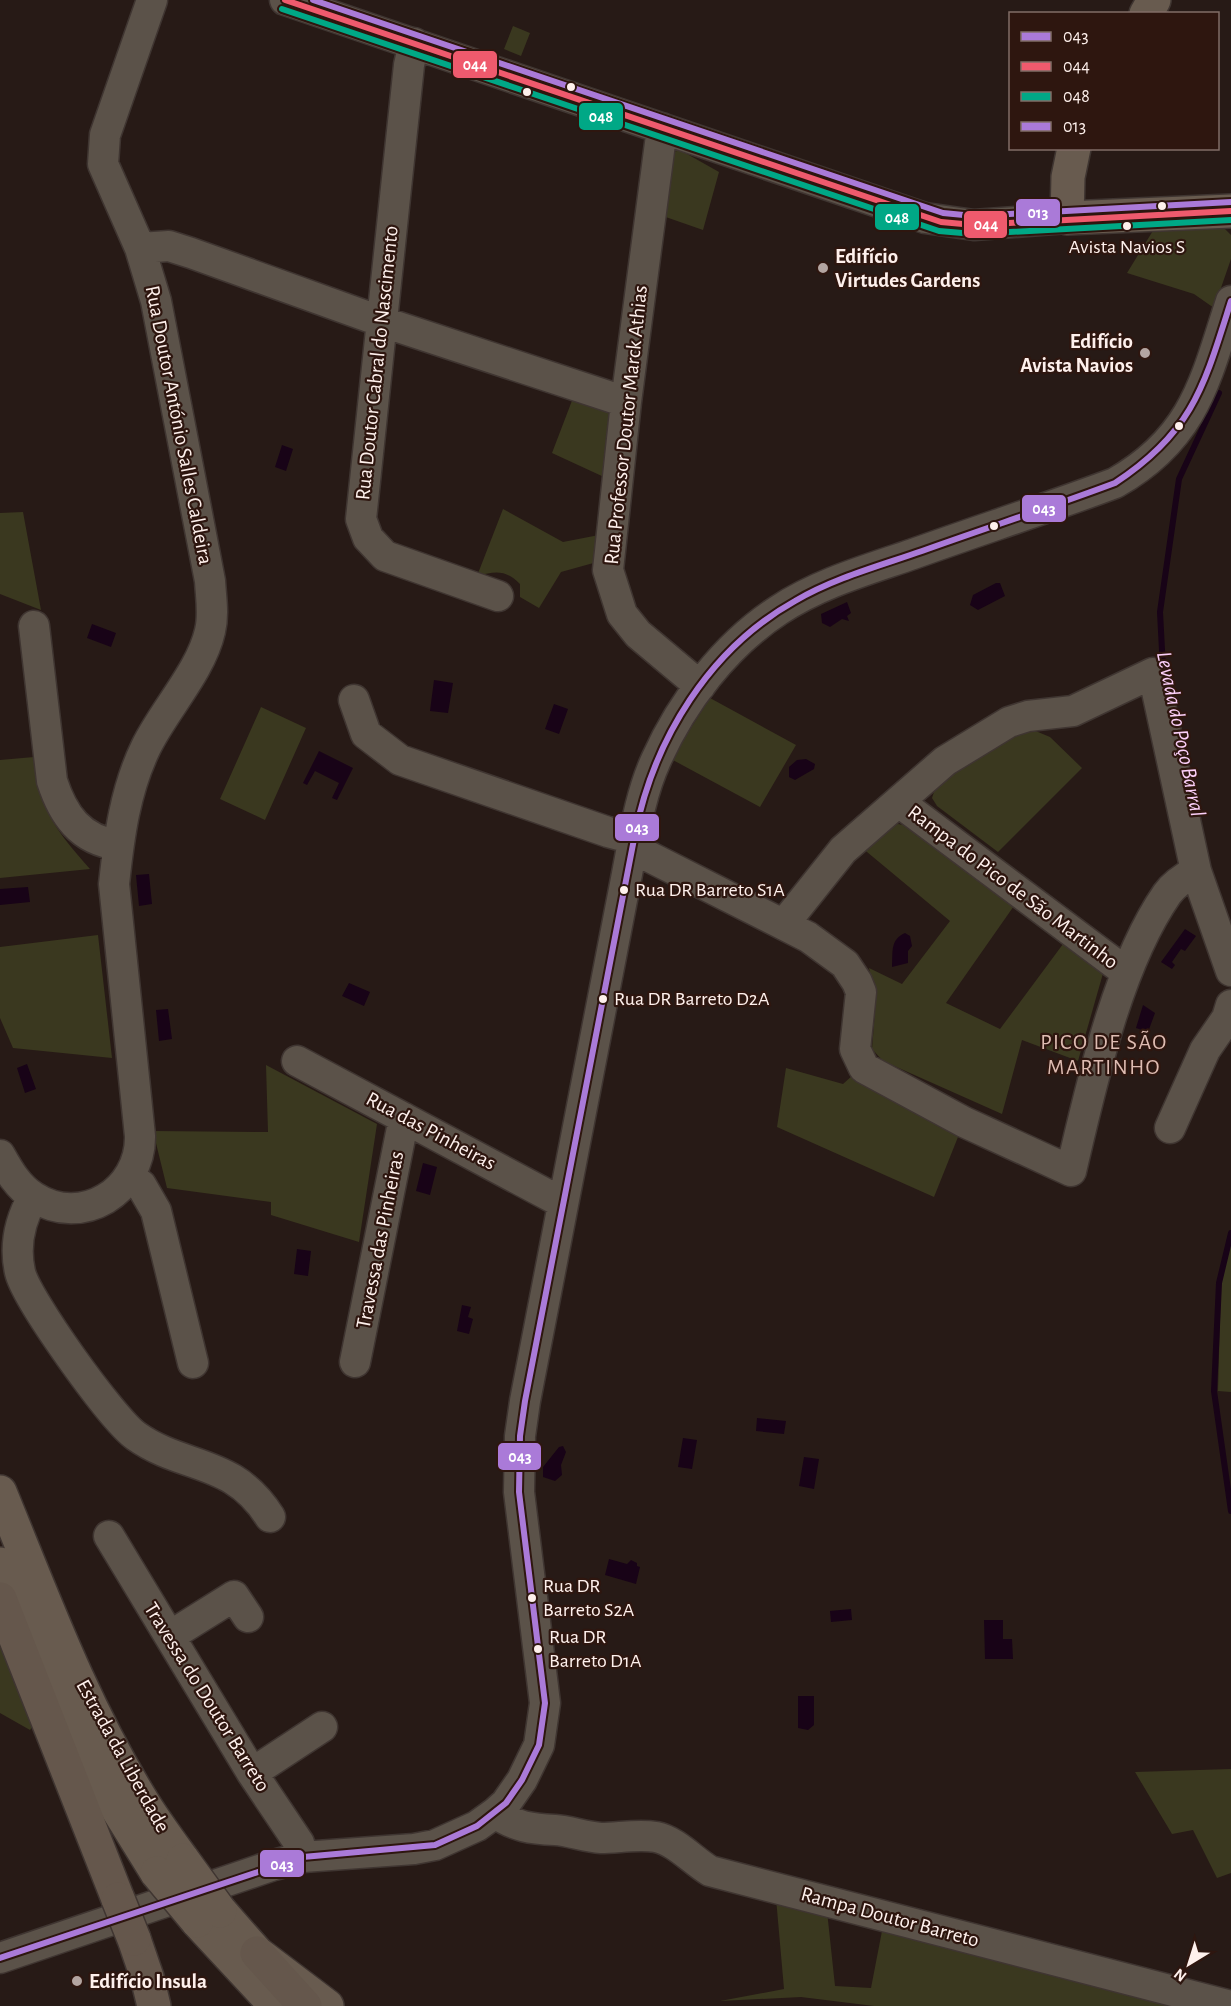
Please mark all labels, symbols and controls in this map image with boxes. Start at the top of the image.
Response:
legend [1009,12,1219,150]
text: 043 [1063,28,1089,46]
line badge: 044 [452,50,498,79]
text: 044 [463,57,487,73]
text: 044 [1063,58,1090,76]
unlabelled marker [565,81,577,93]
unlabelled marker [521,86,533,98]
text: 048 [1063,88,1090,106]
line badge: 048 [578,102,624,131]
text: 048 [589,109,613,125]
text: 013 [1063,118,1086,136]
line badge: 013 [1015,198,1061,227]
unlabelled marker [1156,200,1168,212]
line badge: 048 [874,203,920,231]
text: 013 [1028,205,1049,221]
text: 048 [885,210,909,226]
line badge: 044 [963,210,1008,239]
text: 044 [974,217,998,233]
marker: Avista Navios S [1121,220,1133,232]
street label: Rua Doutor Cabral do Nascimento [352,225,402,501]
place label: Avista Navios S [1069,237,1185,257]
place label: Edifício Virtudes Gardens [835,246,980,291]
marker: Edifício Virtudes Gardens [816,261,830,275]
street label: Rua Doutor António Salles Caldeira [142,284,216,567]
street label: Rua Professor Doutor Marck Athias [601,284,651,566]
place label: Edifício Avista Navios [1020,331,1133,376]
marker: Edifício Avista Navios [1138,346,1152,360]
unlabelled marker [1173,420,1185,432]
line badge: 043 [1021,494,1067,523]
text: 043 [1032,501,1056,517]
unlabelled marker [988,520,1000,532]
water label: Levada do Poço Barral [1153,649,1209,819]
street label: Rampa do Pico de São Martinho [904,801,1122,973]
line badge: 043 [614,813,660,842]
text: 043 [625,820,649,836]
place label: Rua DR Barreto S1A [635,880,785,900]
marker: Rua DR Barreto S1A [618,884,630,896]
place label: Rua DR Barreto D2A [614,989,770,1009]
marker: Rua DR Barreto D2A [597,993,609,1005]
district label: PICO DE SÃO MARTINHO [1040,1030,1168,1078]
street label: Rua das Pinheiras [363,1088,499,1174]
street label: Travessa das Pinheiras [352,1149,408,1331]
line badge: 043 [497,1442,542,1471]
text: 043 [508,1449,532,1465]
place label: Rua DR Barreto S2A [543,1576,635,1620]
marker: Rua DR Barreto S2A [526,1592,538,1604]
street label: Travessa do Doutor Barreto [140,1599,274,1795]
place label: Rua DR Barreto D1A [549,1627,642,1671]
marker: Rua DR Barreto D1A [532,1643,544,1655]
street label: Estrada da Liberdade [72,1676,174,1836]
line badge: 043 [259,1849,305,1878]
text: 043 [270,1857,294,1873]
street label: Rampa Doutor Barreto [799,1883,981,1951]
north arrow [1159,1934,1219,1994]
text: N [1171,1965,1190,1985]
place label: Edifício Insula [89,1971,207,1992]
marker: Edifício Insula [70,1974,84,1988]

